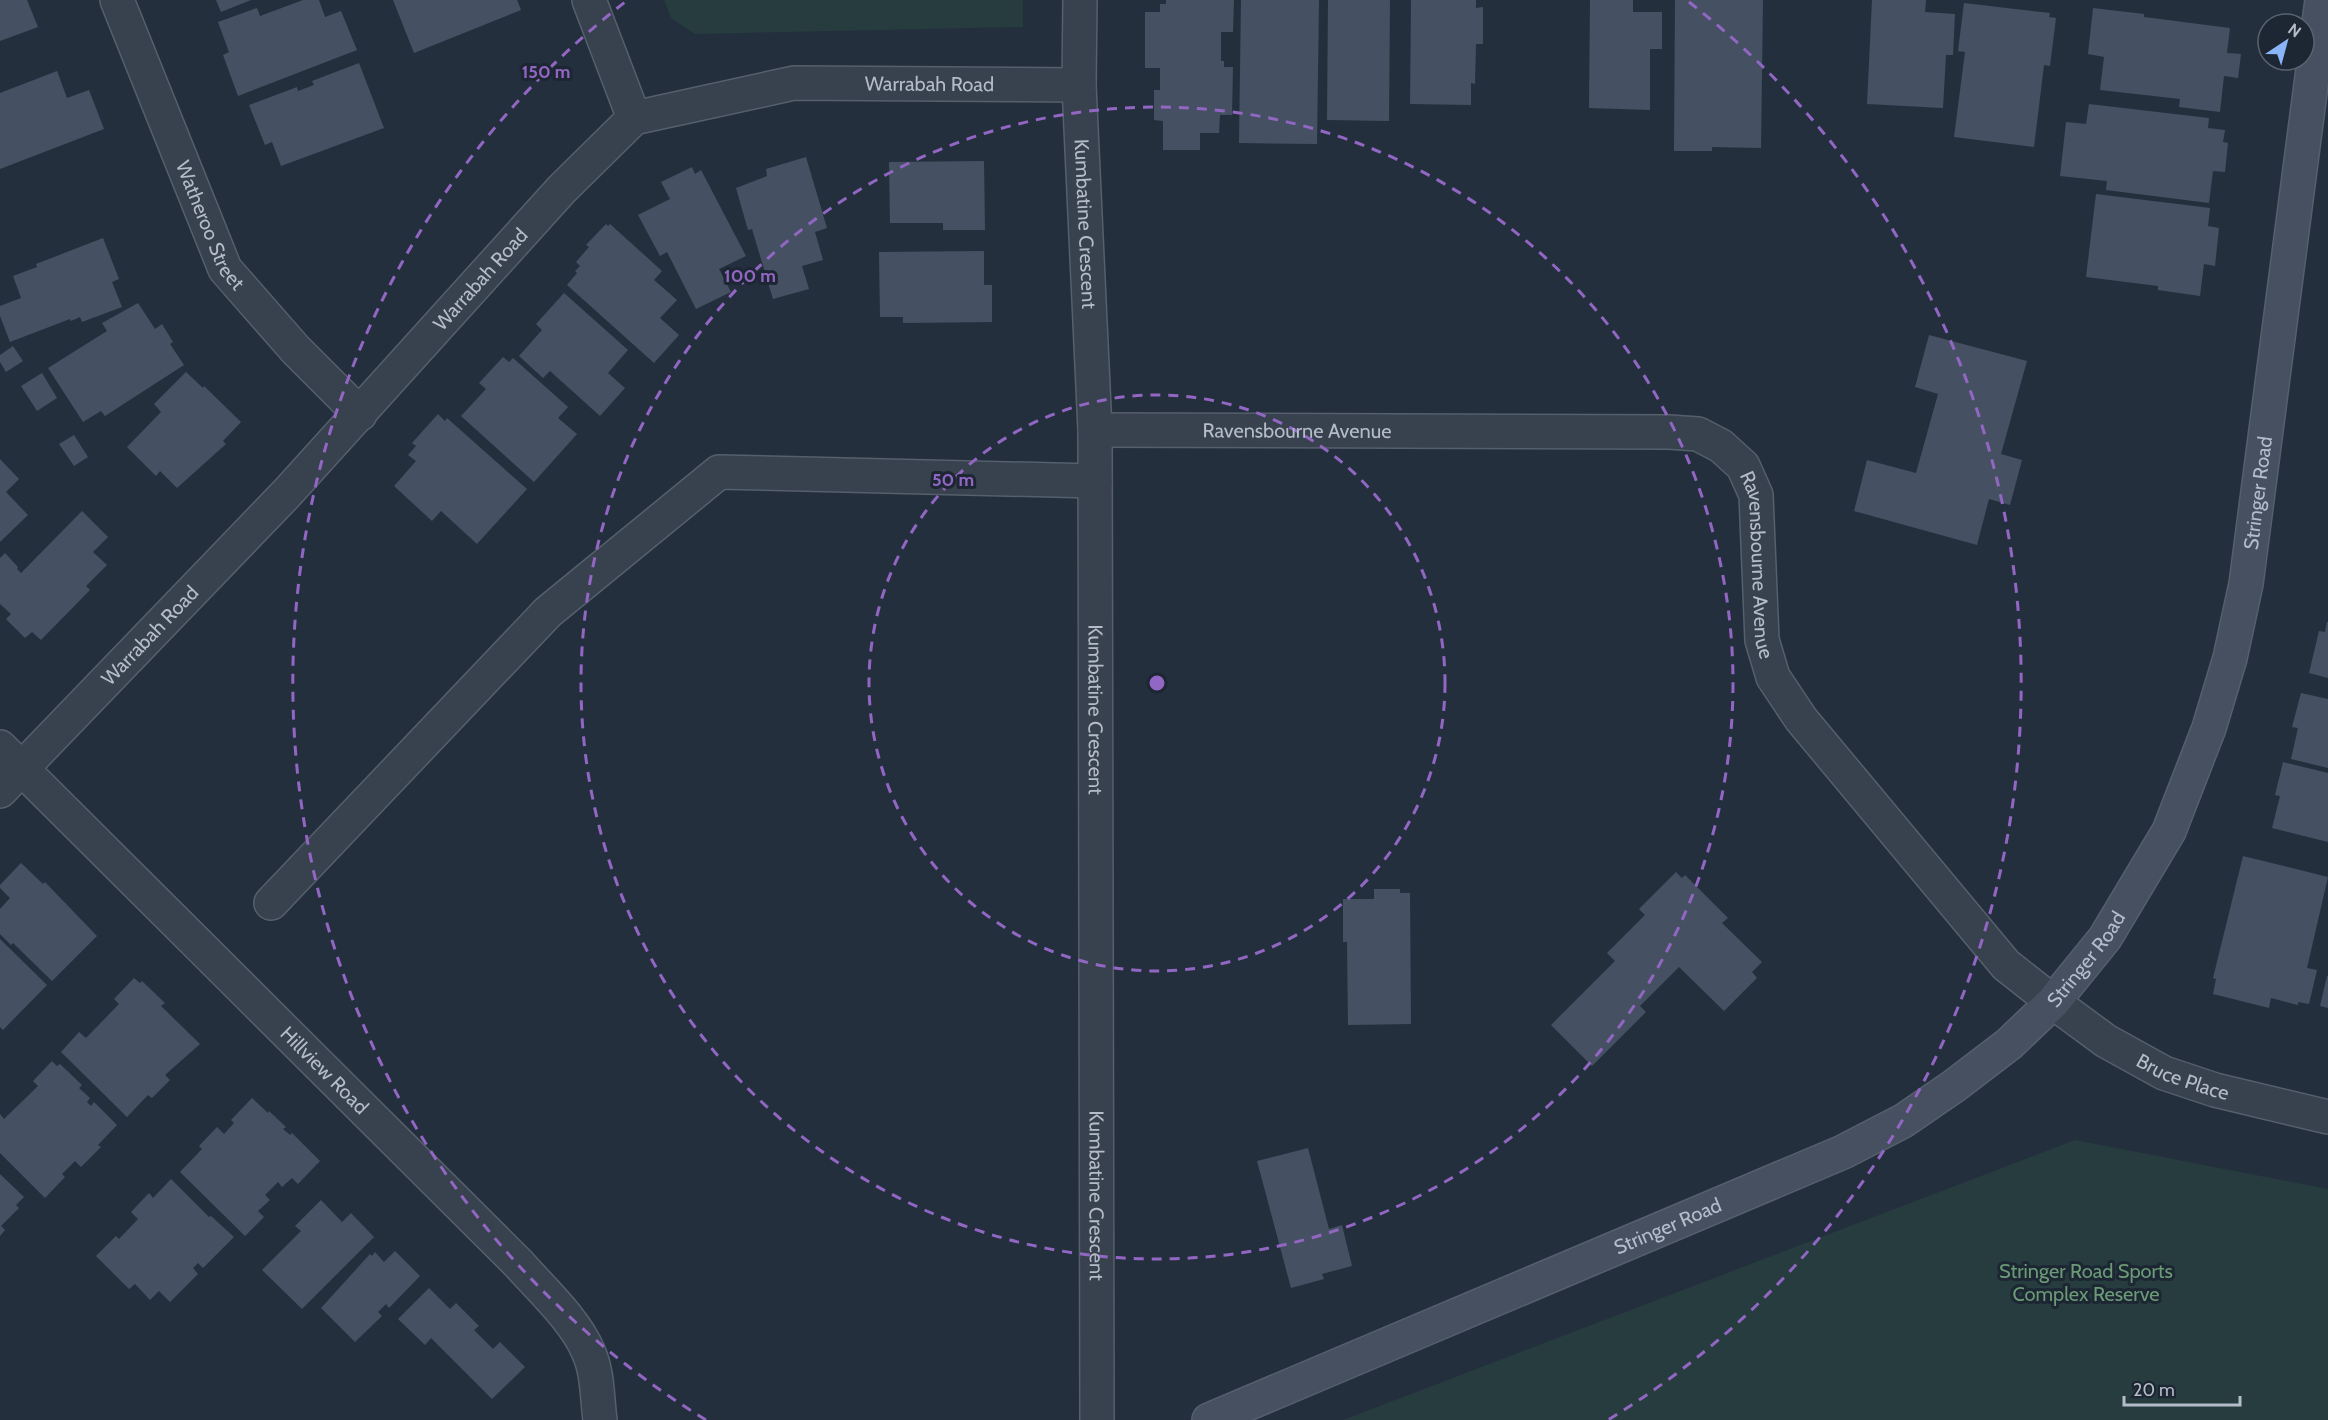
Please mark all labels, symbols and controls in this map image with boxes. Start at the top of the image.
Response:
north arrow [2256,12,2316,72]
text: N [2284,19,2305,41]
text: 150 m [522,61,570,83]
street label: Warrabah Road [865,71,994,96]
street label: Kumbatine Crescent [1070,138,1101,310]
street label: Watheroo Street [171,157,250,295]
street label: Warrabah Road [428,223,533,335]
text: 100 m [724,265,776,287]
street label: Ravensbourne Avenue [1202,418,1392,443]
street label: Stringer Road [2239,435,2277,551]
street label: Ravensbourne Avenue [1735,467,1779,661]
text: 50 m [932,469,974,491]
street label: Warrabah Road [96,581,203,690]
street label: Kumbatine Crescent [1083,625,1108,795]
centre of rings [1147,673,1167,693]
street label: Stringer Road [2042,907,2130,1012]
street label: Hillview Road [276,1021,373,1119]
street label: Bruce Place [2132,1048,2231,1105]
street label: Kumbatine Crescent [1084,1111,1109,1281]
street label: Stringer Road [1610,1193,1725,1259]
park label: Stringer Road Sports Complex Reserve [1999,1259,2173,1306]
scale bar [2124,1369,2240,1407]
text: 20 m [2133,1379,2175,1401]

